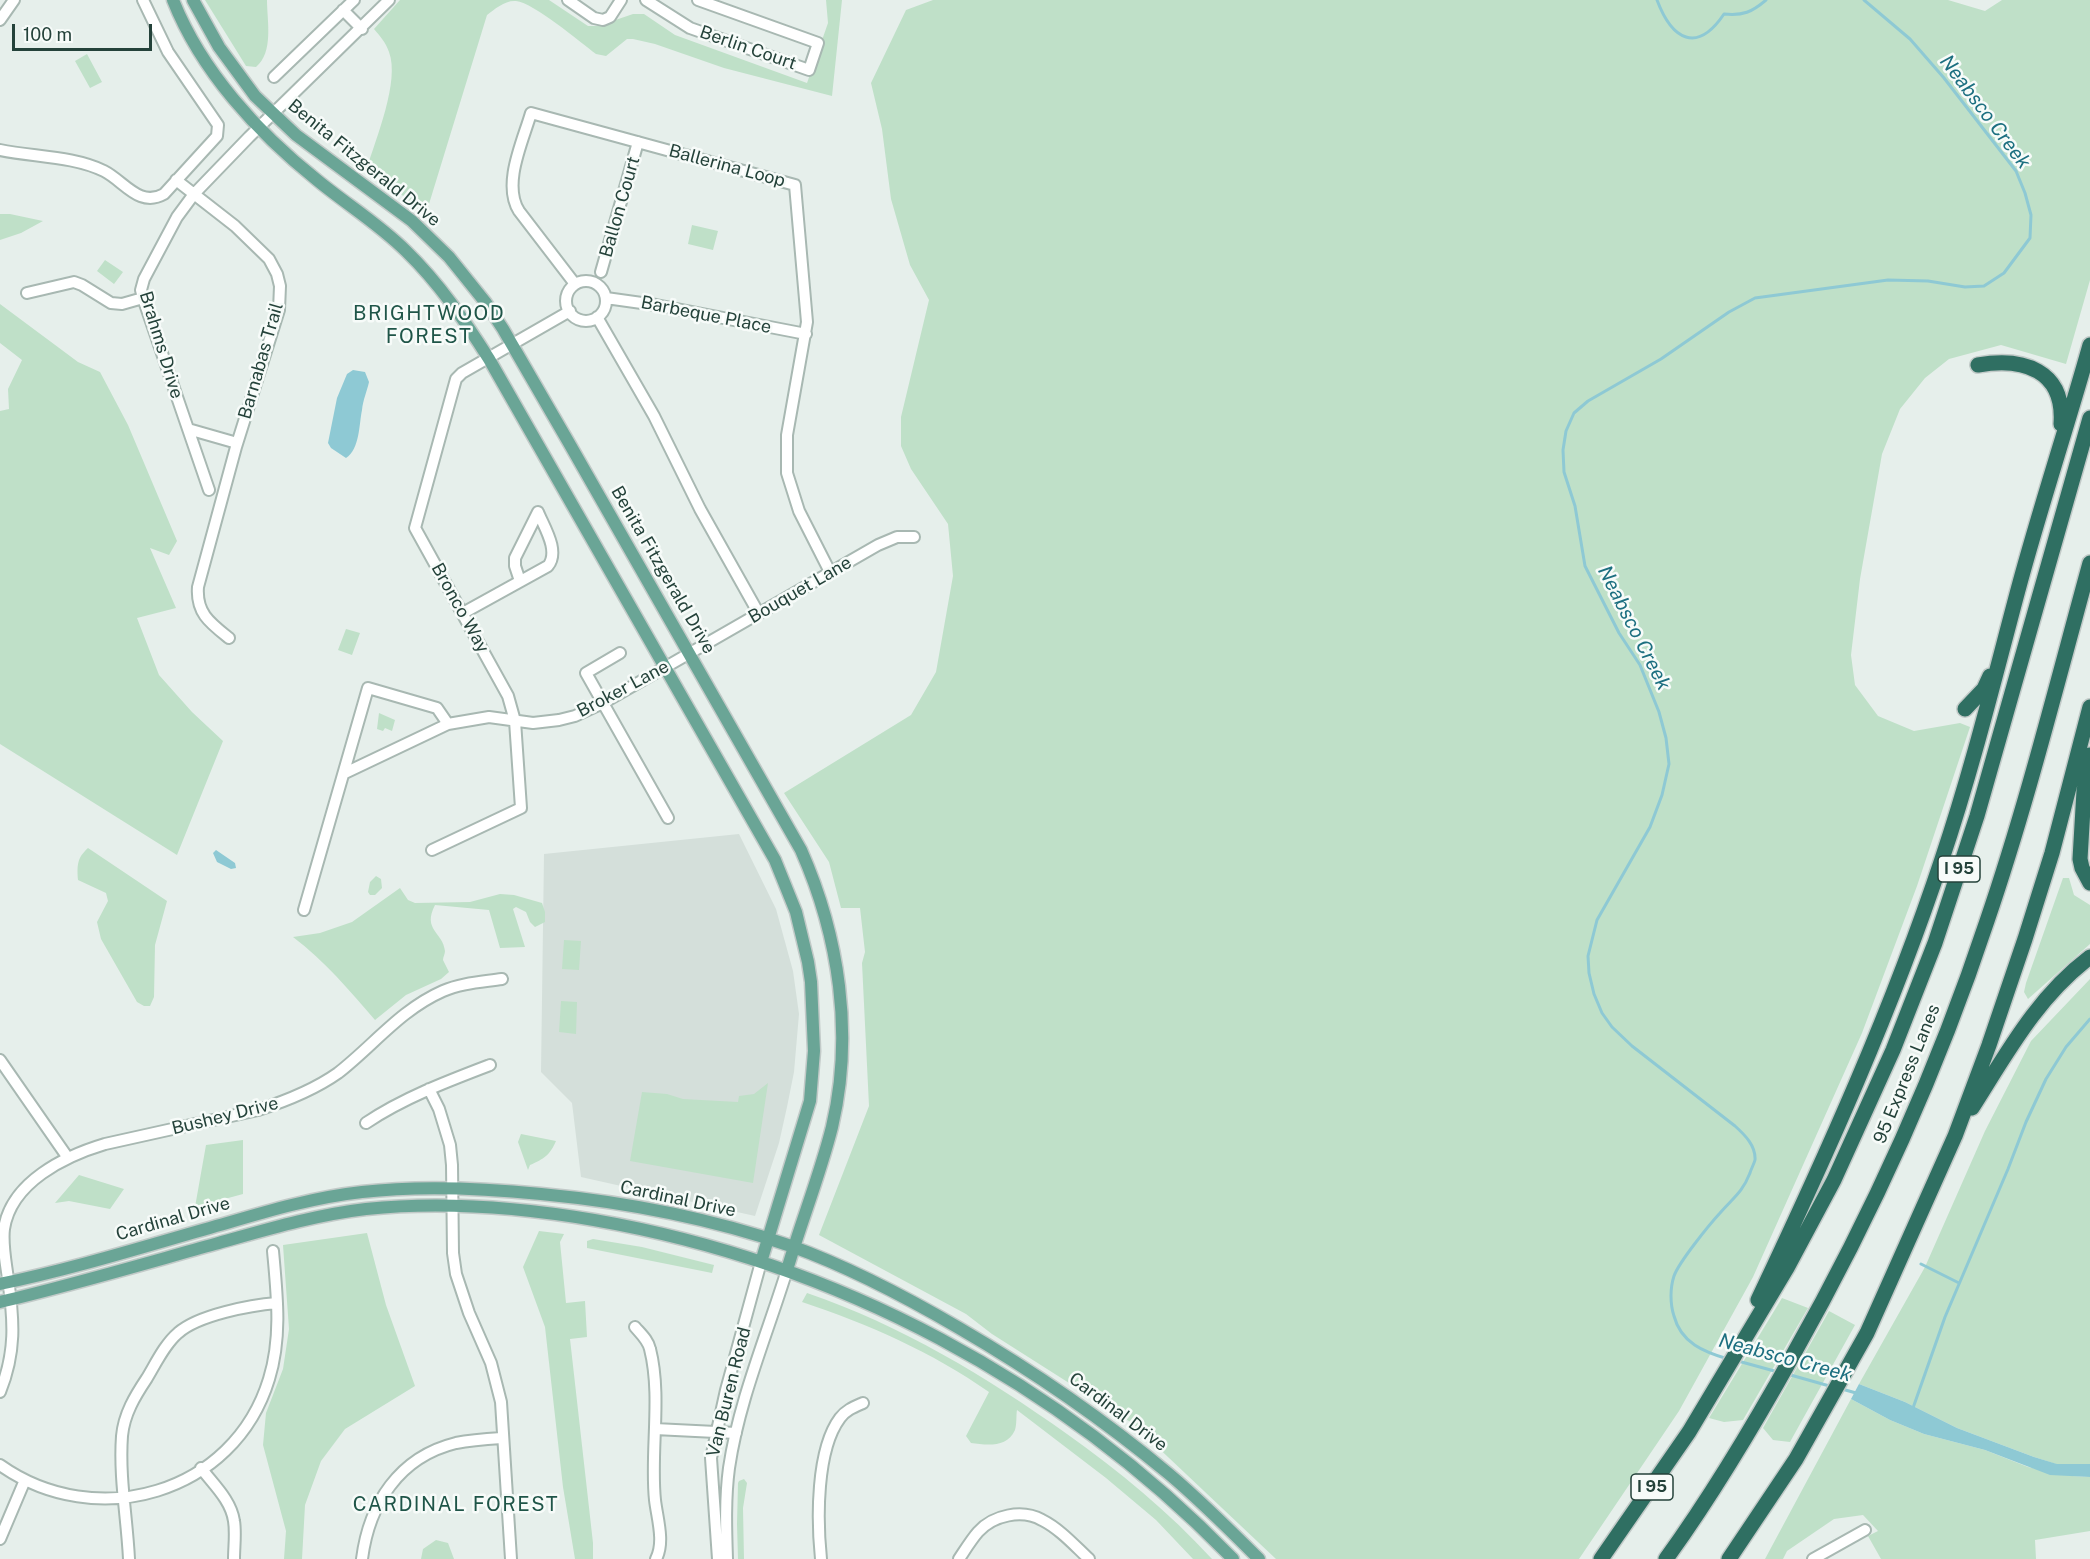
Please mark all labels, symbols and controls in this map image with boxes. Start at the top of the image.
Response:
scale bar [15,12,154,50]
street label: Berlin Court [697,21,799,75]
text: 100 m [23,24,72,45]
water label: Neabsco Creek [1934,50,2036,174]
street label: Benita Fitzgerald Drive [283,95,445,231]
street label: Ballerina Loop [666,140,788,192]
street label: Ballon Court [595,154,645,260]
street label: Brahms Drive [134,289,188,401]
street label: Barbeque Place [639,292,773,338]
street label: Barnabas Trail [234,300,288,422]
district label: BRIGHTWOOD FOREST [353,302,505,349]
street label: Benita Fitzgerald Drive [606,482,720,658]
street label: Bouquet Lane [745,552,855,628]
street label: Bronco Way [426,559,494,657]
water label: Neabsco Creek [1592,562,1676,694]
street label: Broker Lane [573,656,673,722]
road number: I 95 [1938,856,1980,882]
street label: 95 Express Lanes [1869,1001,1945,1147]
street label: Bushey Drive [169,1092,281,1140]
street label: Cardinal Drive [618,1176,738,1222]
street label: Cardinal Drive [113,1192,233,1246]
street label: Van Buren Road [702,1325,756,1459]
water label: Neabsco Creek [1716,1329,1854,1387]
street label: Cardinal Drive [1064,1368,1172,1456]
road number: I 95 [1631,1474,1673,1500]
district label: CARDINAL FOREST [353,1493,559,1517]

